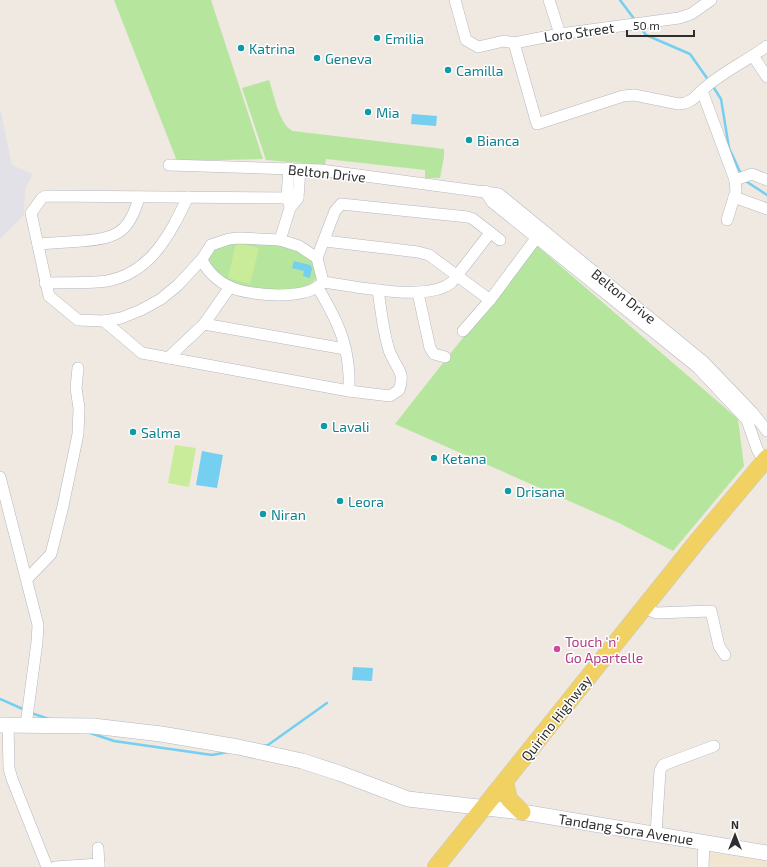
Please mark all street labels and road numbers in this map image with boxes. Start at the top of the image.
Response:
street label: Loro Street [543,19,615,45]
street label: Belton Drive [287,160,367,186]
street label: Belton Drive [588,265,660,327]
street label: Quirino Highway [517,671,595,764]
street label: Tandang Sora Avenue [557,810,695,848]

